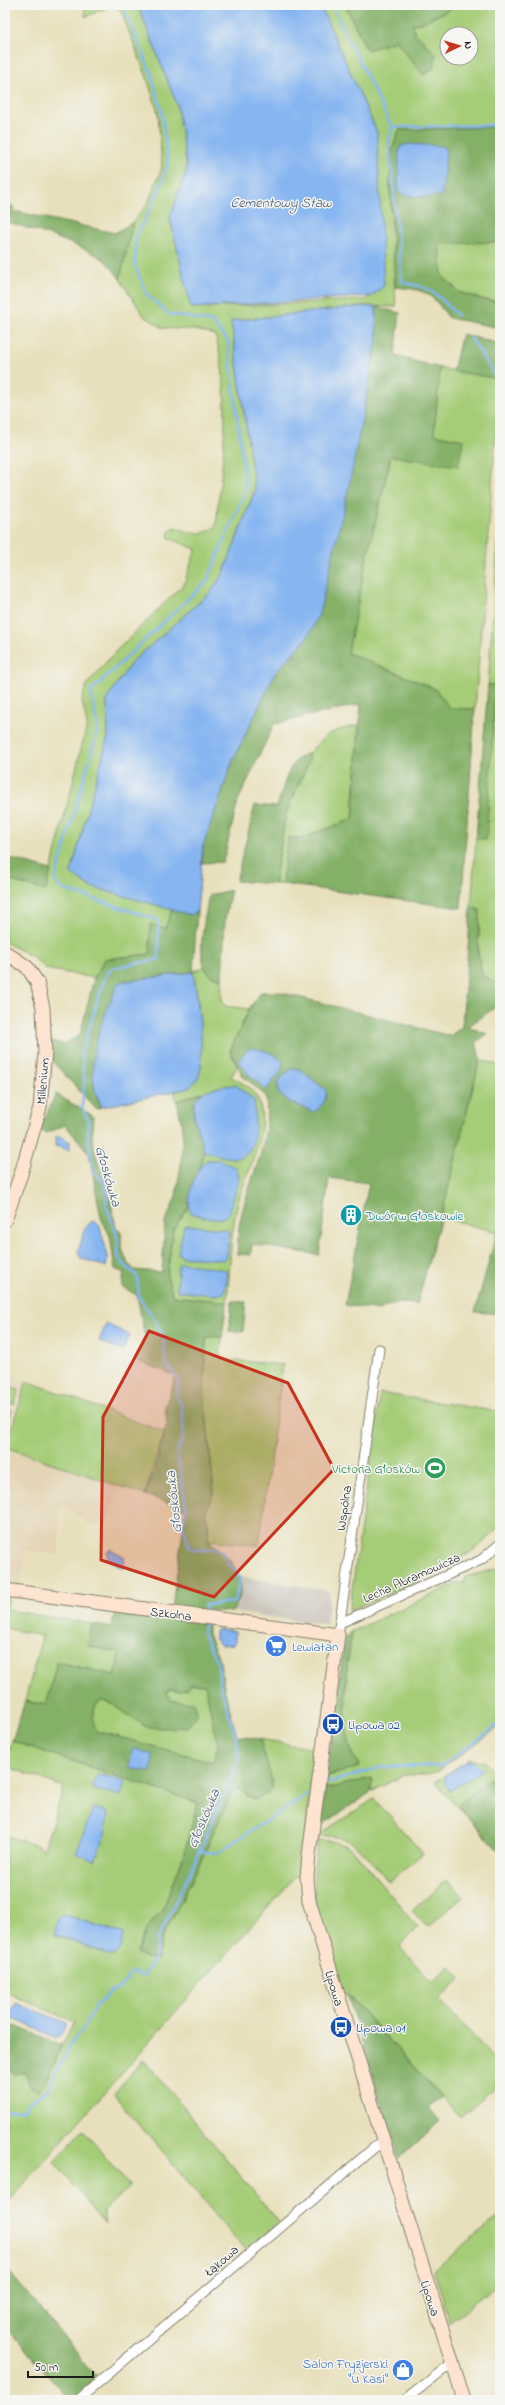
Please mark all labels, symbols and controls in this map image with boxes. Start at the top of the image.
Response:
north arrow [439,26,479,66]
text: N [460,41,476,50]
water label: Cementowy Staw [231,193,332,214]
street label: Millenium [32,1057,55,1105]
water label: Głoskówka [89,1144,126,1210]
building icon: Dwór w Głoskowie [338,1202,364,1228]
place label: Dwór w Głoskowie [365,1207,464,1226]
sports icon: Victoria Głosków [422,1455,448,1481]
place label: Victoria Głosków [331,1460,420,1479]
water label: Głoskówka [161,1469,188,1534]
street label: Wspólna [332,1484,357,1532]
street label: Lecha Abramowicza [360,1548,463,1608]
street label: Szkolna [149,1603,193,1626]
supermarket icon: Lewiatan [263,1633,289,1659]
place label: Lewiatan [292,1638,338,1657]
bus stop icon: Lipowa 02 [320,1711,346,1737]
place label: Lipowa 02 [348,1716,400,1735]
water label: Głoskówka [183,1785,226,1851]
street label: Lipowa [319,1968,348,2009]
bus stop icon: Lipowa 01 [328,2014,354,2040]
place label: Lipowa 01 [356,2019,406,2038]
street label: Łąkowa [200,2241,243,2282]
street label: Lipowa [415,2278,444,2319]
scale bar [28,2353,93,2379]
place label: Salon Fryzjerski "U Kasi" [303,2355,388,2389]
shop icon: Salon Fryzjerski "U Kasi" [390,2357,416,2383]
text: 50 m [34,2359,58,2377]

